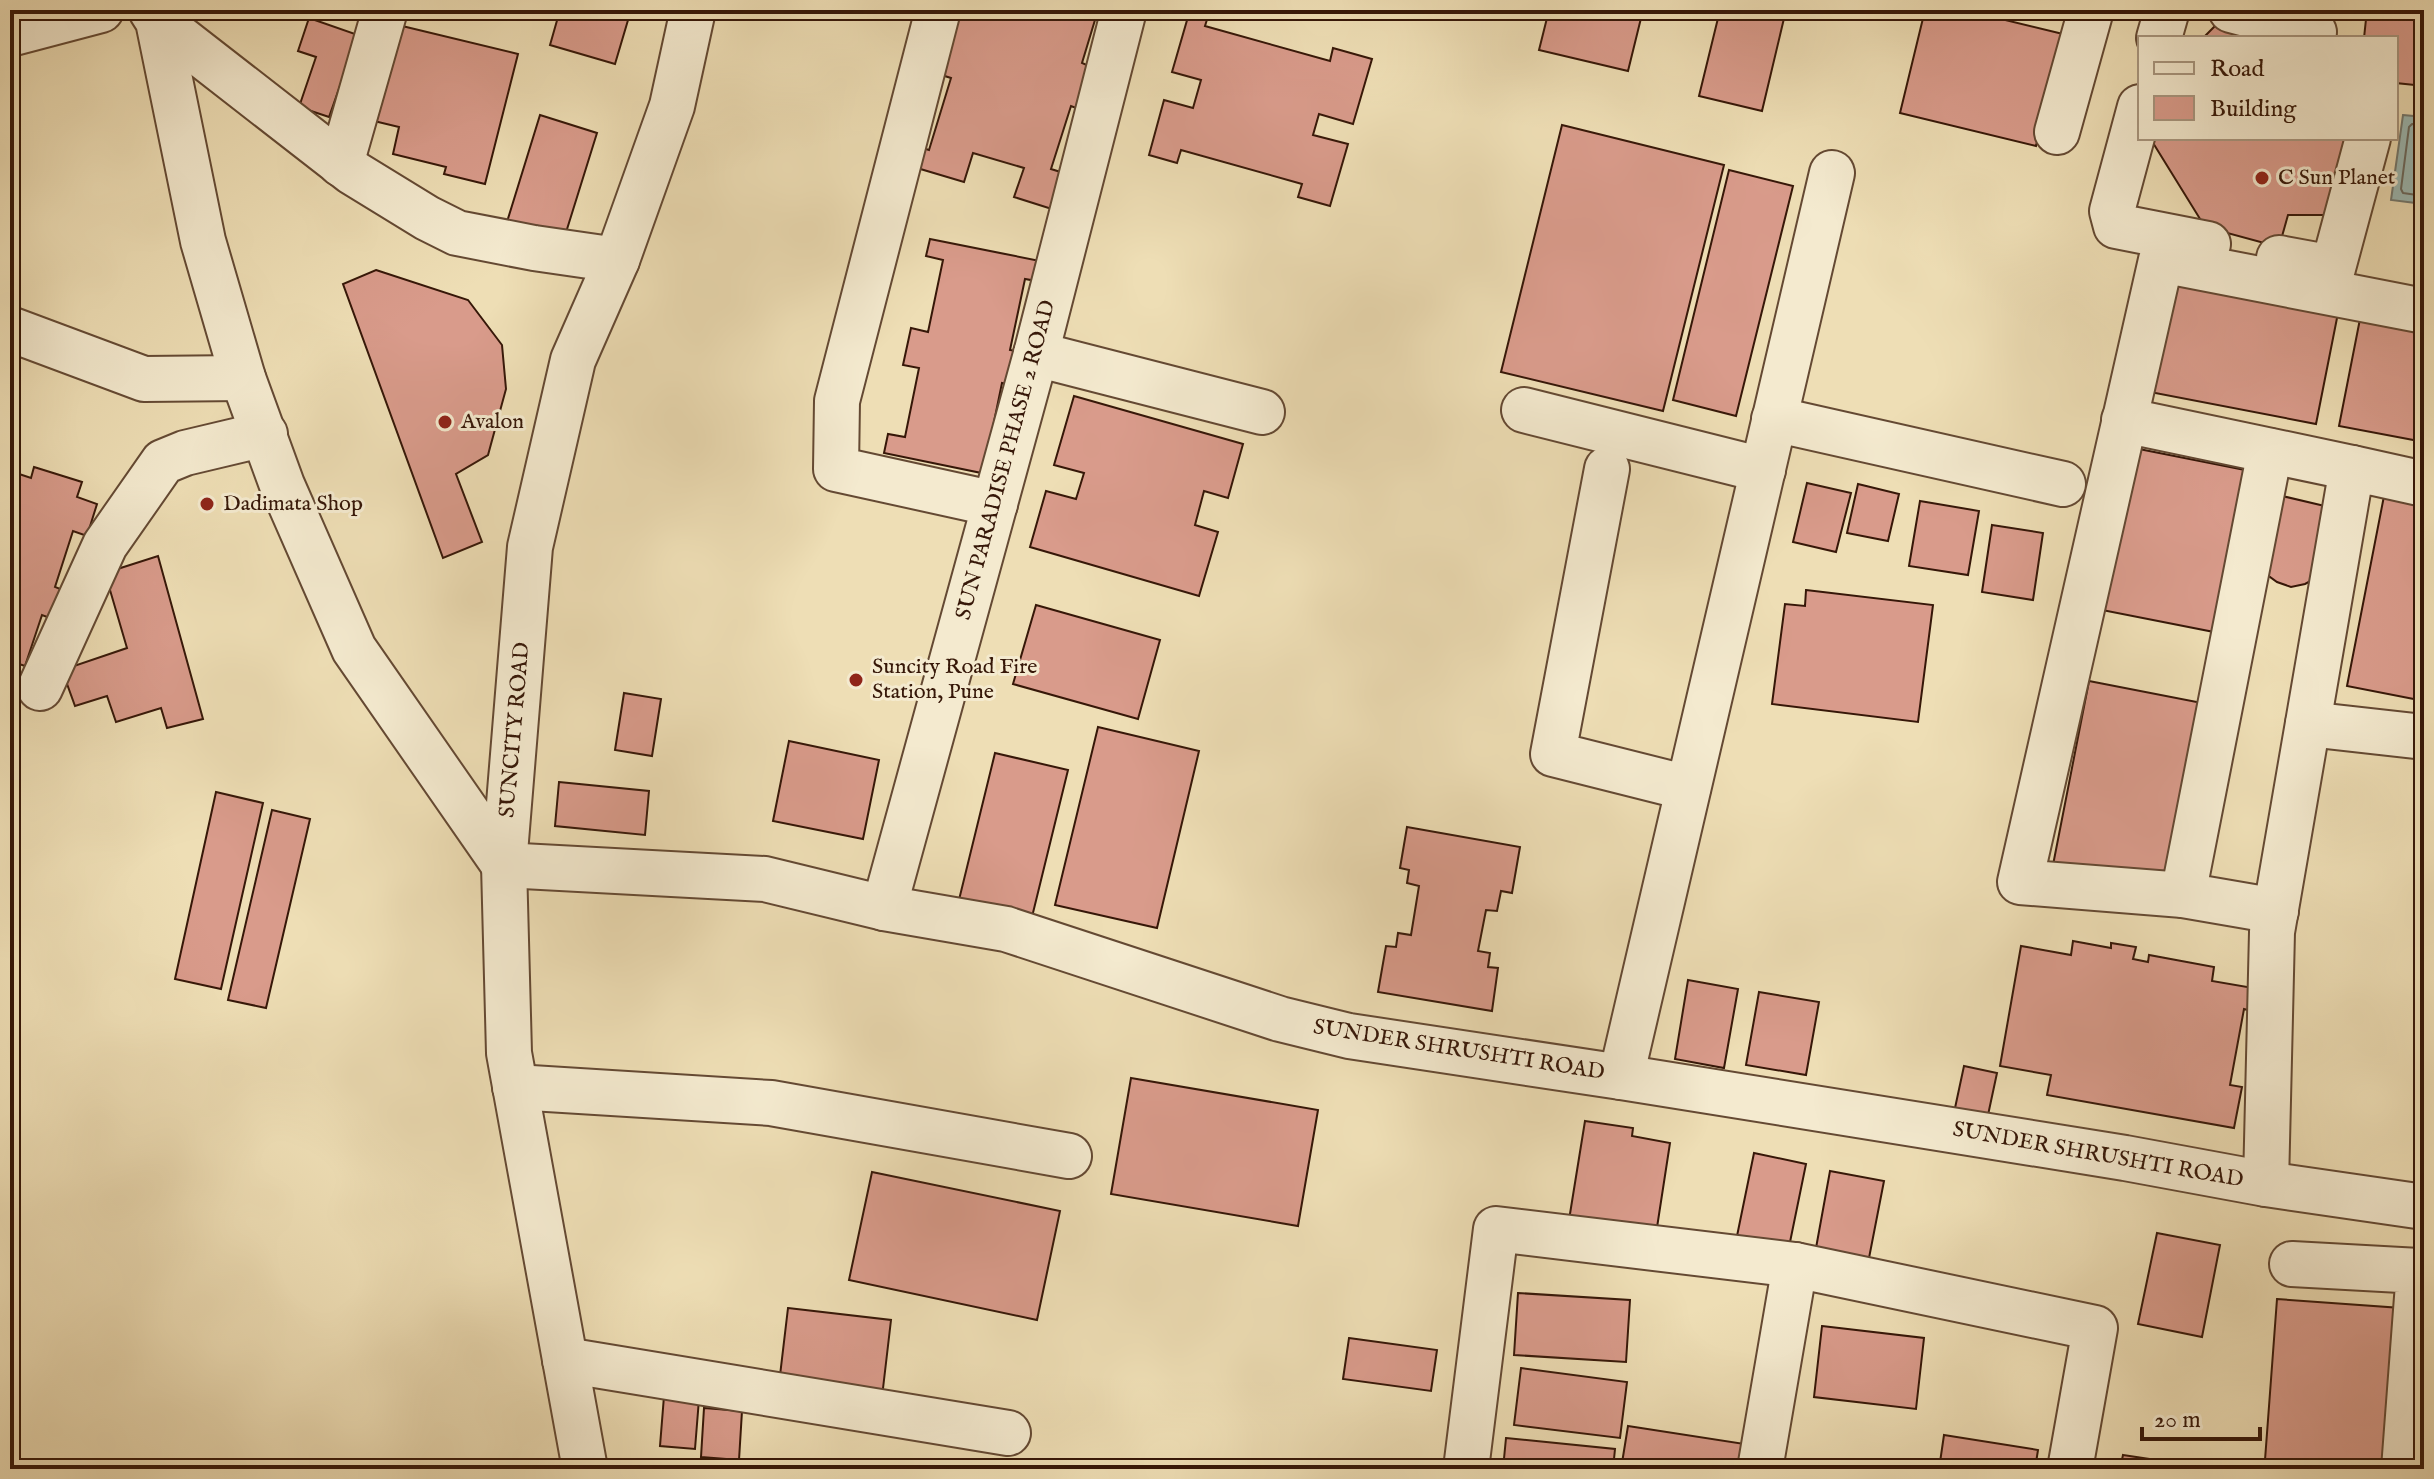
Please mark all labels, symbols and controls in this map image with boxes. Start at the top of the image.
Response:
legend [2138,36,2398,140]
text: Road [2210,54,2264,85]
text: Building [2210,94,2297,125]
place label: C Sun Planet [2278,164,2396,192]
marker: C Sun Planet [2253,169,2271,187]
street label: SUN PARADISE PHASE 2 ROAD [950,297,1062,623]
place label: Avalon [460,408,524,436]
marker: Avalon [436,413,454,431]
place label: Dadimata Shop [223,490,363,518]
marker: Dadimata Shop [198,495,216,513]
street label: SUNCITY ROAD [493,641,537,819]
place label: Suncity Road Fire Station, Pune [872,653,1037,706]
marker: Suncity Road Fire Station, Pune [847,671,865,689]
street label: SUNDER SHRUSHTI ROAD [1311,1013,1607,1087]
street label: SUNDER SHRUSHTI ROAD [1951,1116,2245,1194]
scale bar [2142,1391,2260,1441]
text: 20 m [2154,1405,2201,1436]

